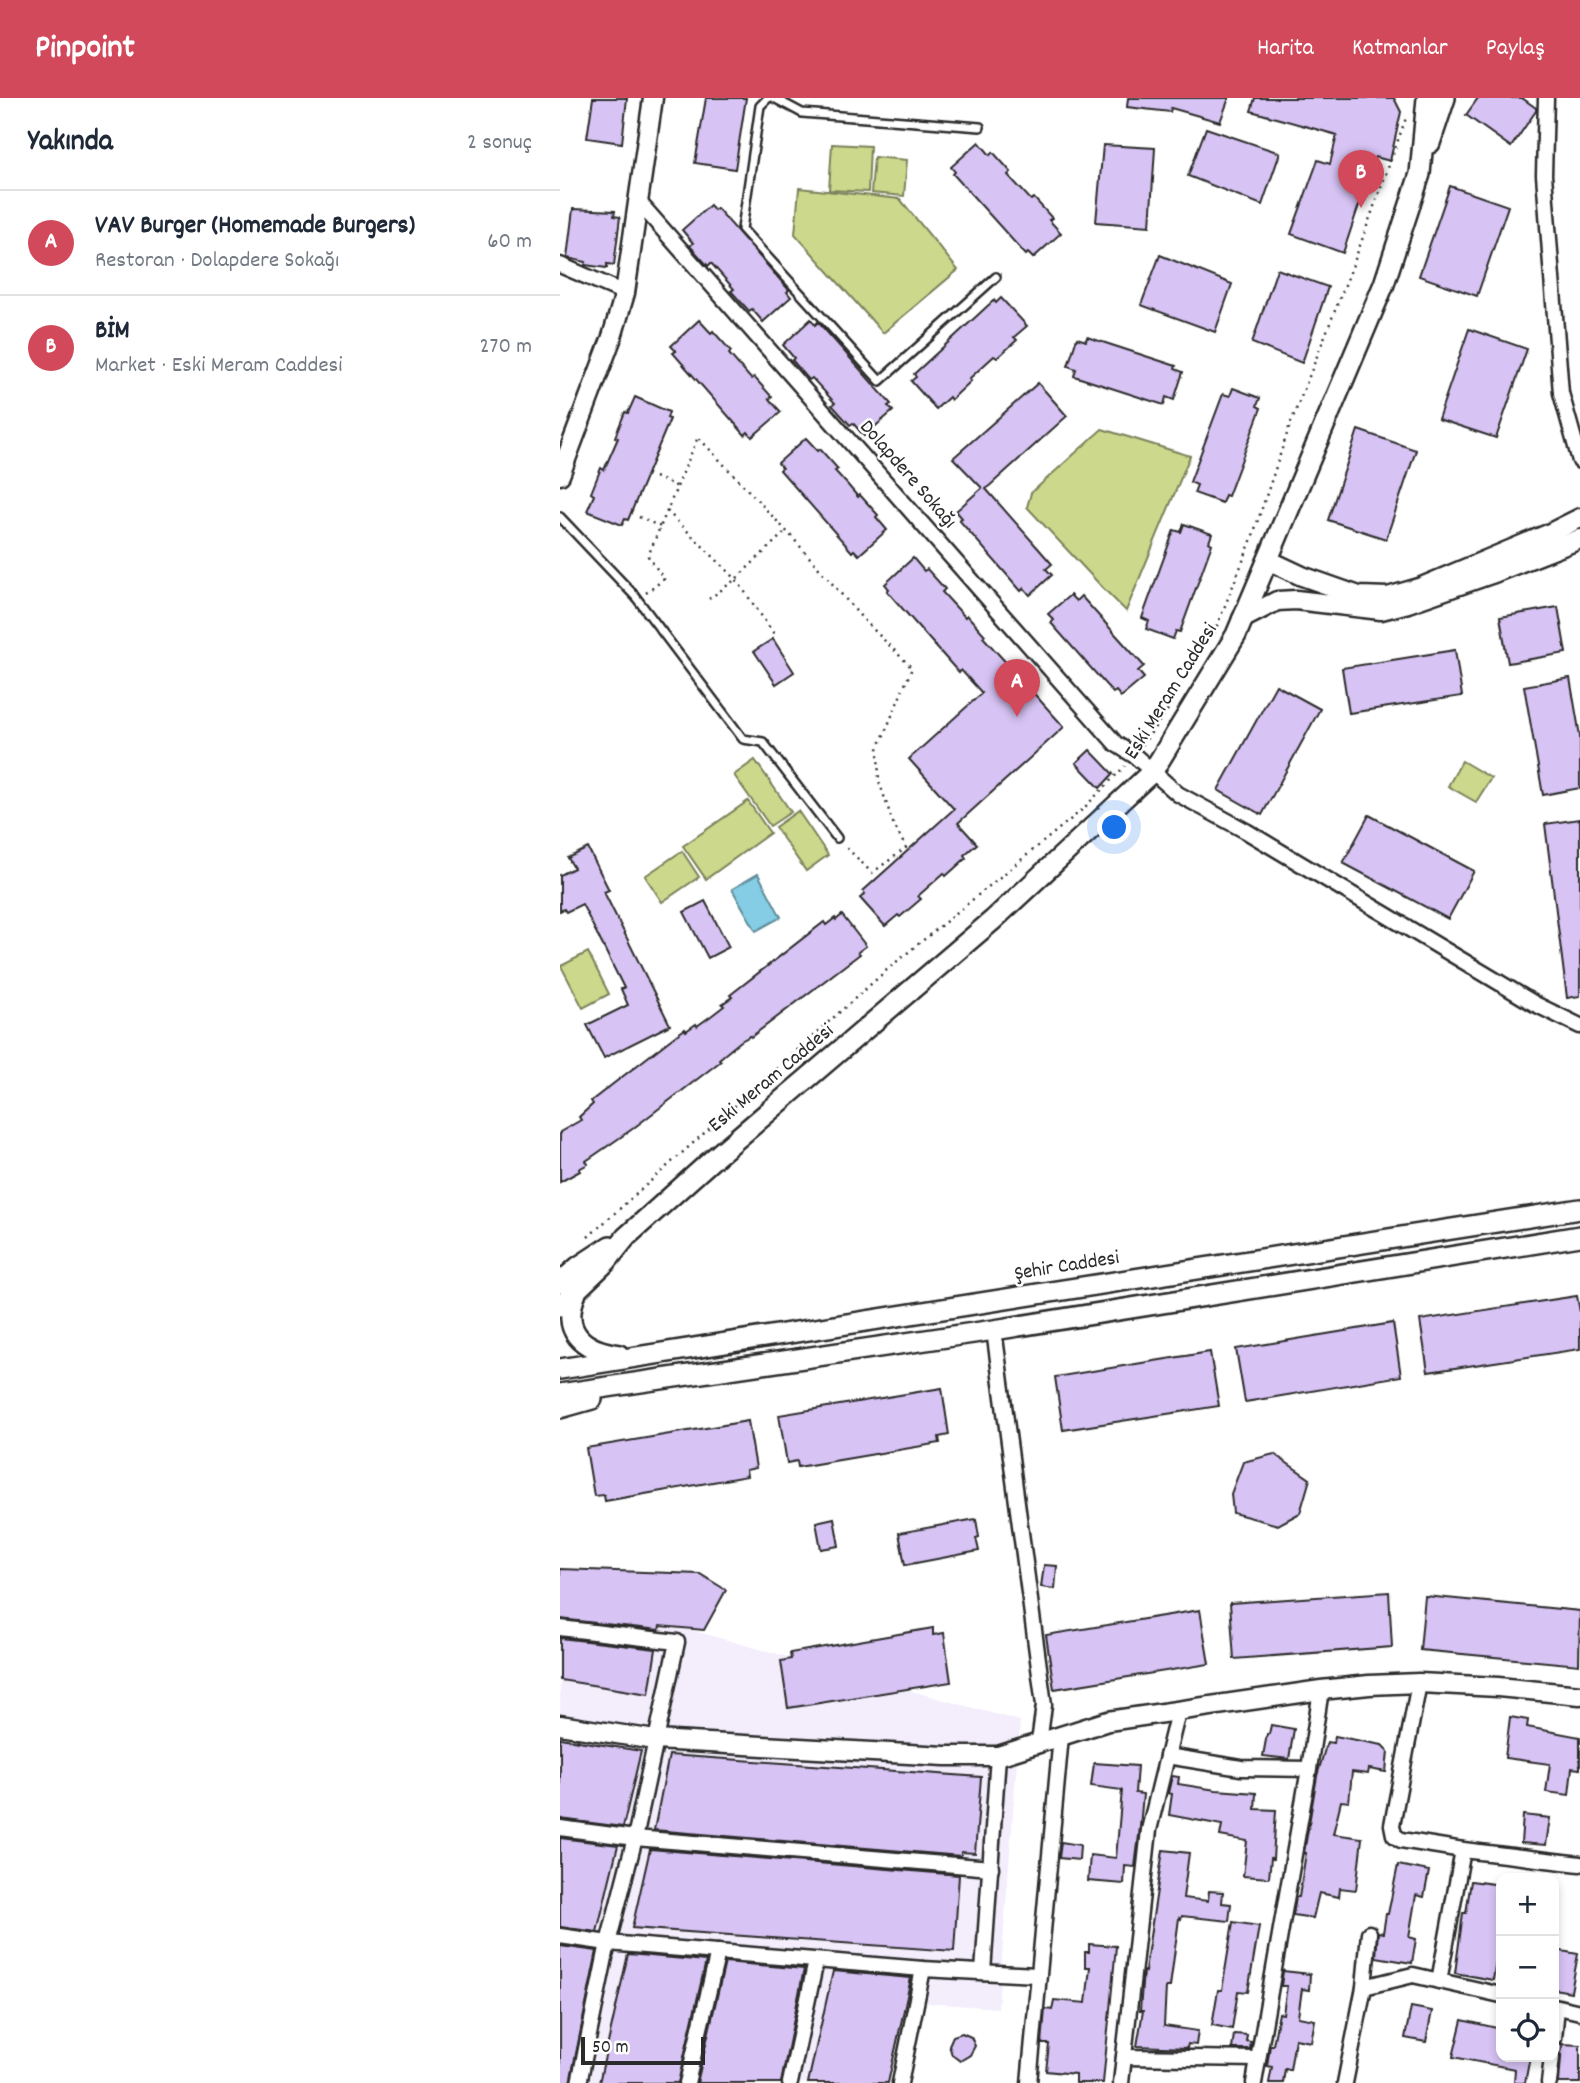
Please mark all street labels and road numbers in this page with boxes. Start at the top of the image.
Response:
street label: Dolapdere Sokağı [851,414,963,536]
street label: Eski Meram Caddesi [1118,618,1226,766]
street label: Eski Meram Caddesi [703,1017,841,1141]
street label: Şehir Caddesi [1012,1244,1122,1290]

